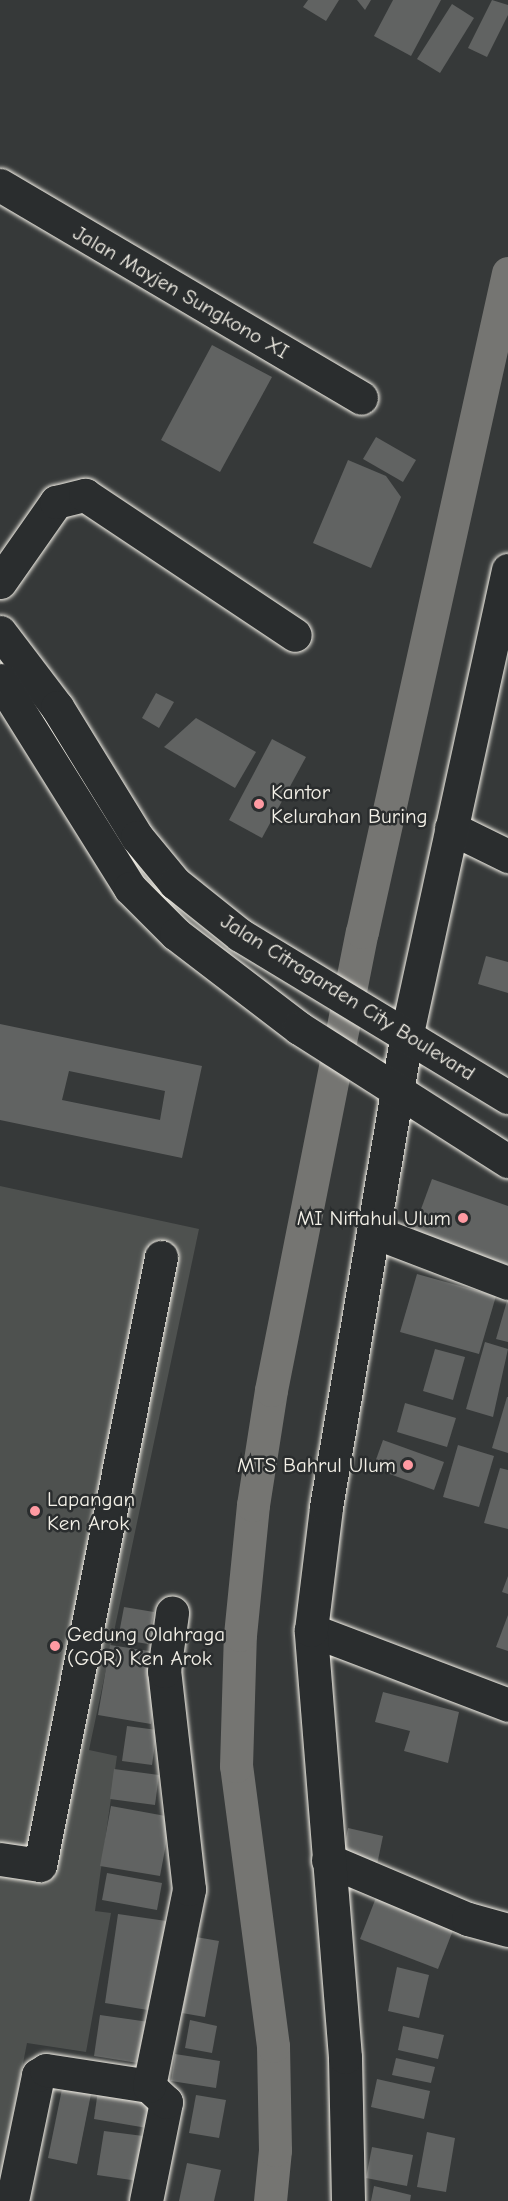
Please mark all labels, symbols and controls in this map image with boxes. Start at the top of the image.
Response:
street label: Jalan Mayjen Sungkono XI [69,220,293,364]
place label: Kantor Kelurahan Buring [271,779,428,829]
marker: Kantor Kelurahan Buring [252,797,266,811]
street label: Jalan Citragarden City Boulevard [216,908,480,1086]
place label: MI Niftahul Ulum [297,1205,451,1231]
marker: MI Niftahul Ulum [456,1211,470,1225]
place label: MTS Bahrul Ulum [237,1452,396,1478]
marker: MTS Bahrul Ulum [401,1458,415,1472]
place label: Lapangan Ken Arok [47,1486,135,1536]
marker: Lapangan Ken Arok [28,1504,42,1518]
place label: Gedung Olahraga (GOR) Ken Arok [67,1621,225,1671]
marker: Gedung Olahraga (GOR) Ken Arok [48,1639,62,1653]

